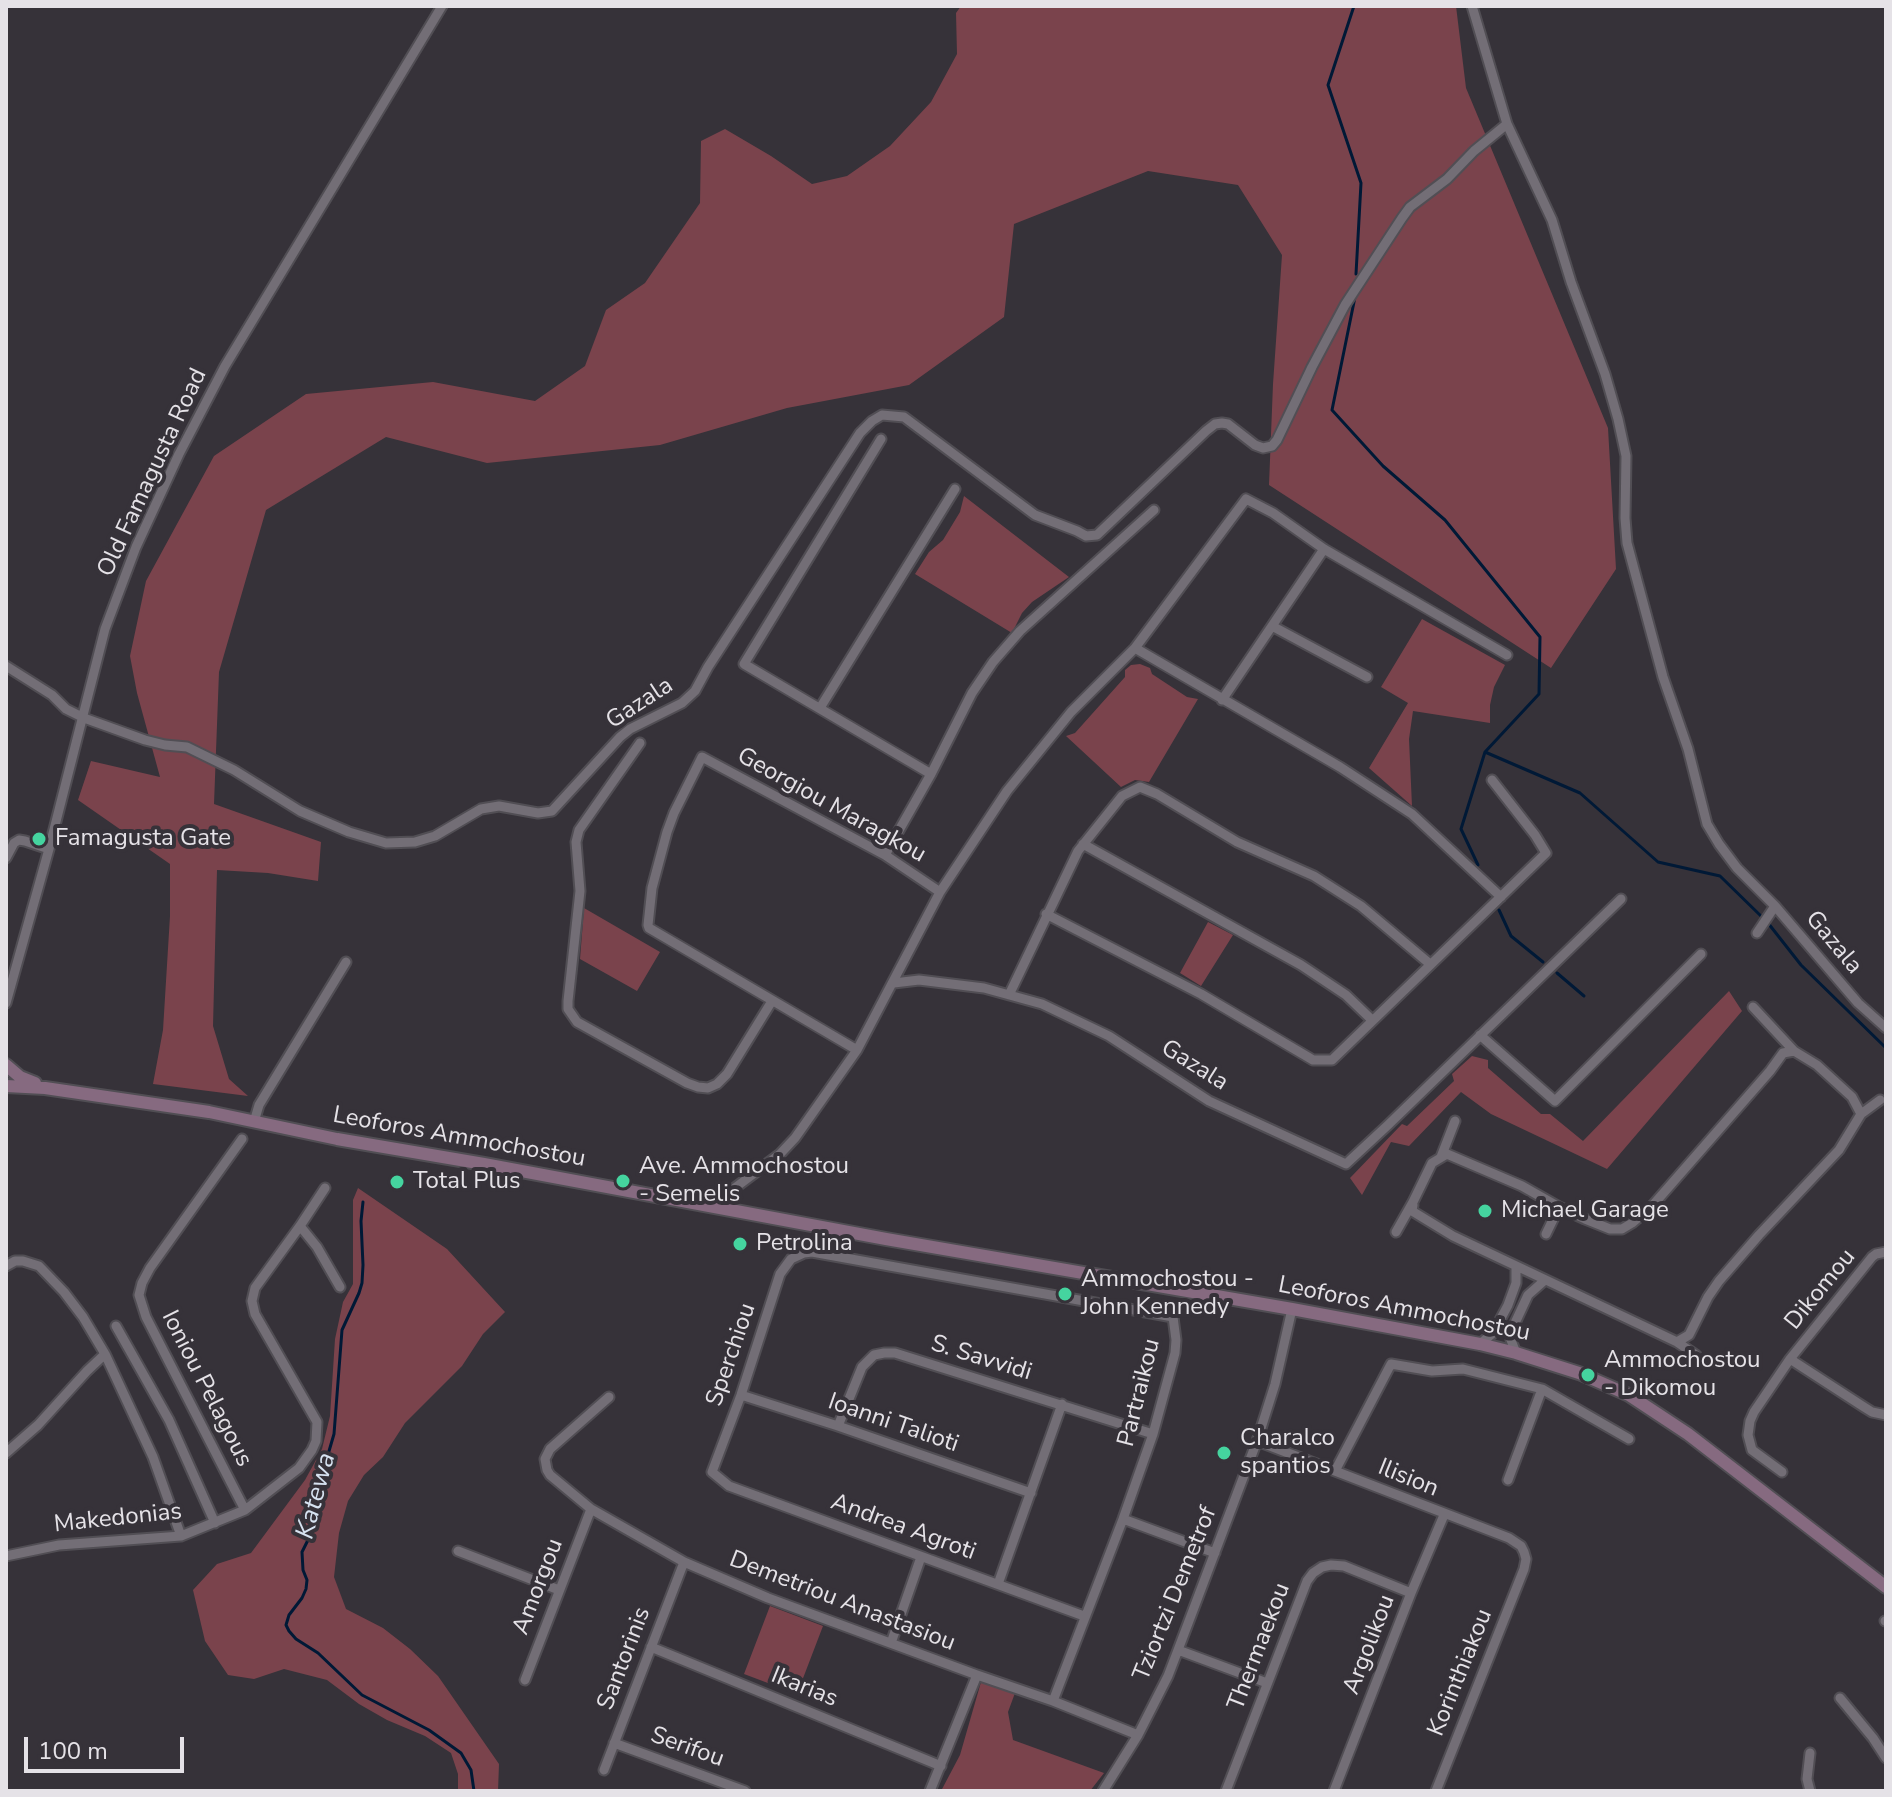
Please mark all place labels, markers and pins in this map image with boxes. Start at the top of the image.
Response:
place label: Famagusta Gate [55,825,231,853]
marker: Famagusta Gate [30,830,48,848]
place label: Ave. Ammochostou - Semelis [639,1153,849,1209]
place label: Total Plus [413,1168,521,1196]
marker: Ave. Ammochostou - Semelis [614,1172,632,1190]
marker: Total Plus [388,1173,406,1191]
place label: Michael Garage [1501,1197,1669,1225]
marker: Michael Garage [1476,1202,1494,1220]
place label: Petrolina [756,1230,853,1258]
marker: Petrolina [731,1235,749,1253]
place label: Ammochostou - John Kennedy [1081,1266,1254,1322]
marker: Ammochostou - John Kennedy [1056,1285,1074,1303]
place label: Ammochostou - Dikomou [1604,1347,1761,1403]
marker: Ammochostou - Dikomou [1579,1366,1597,1384]
place label: Charalco spantios [1240,1425,1335,1481]
marker: Charalco spantios [1215,1444,1233,1462]

